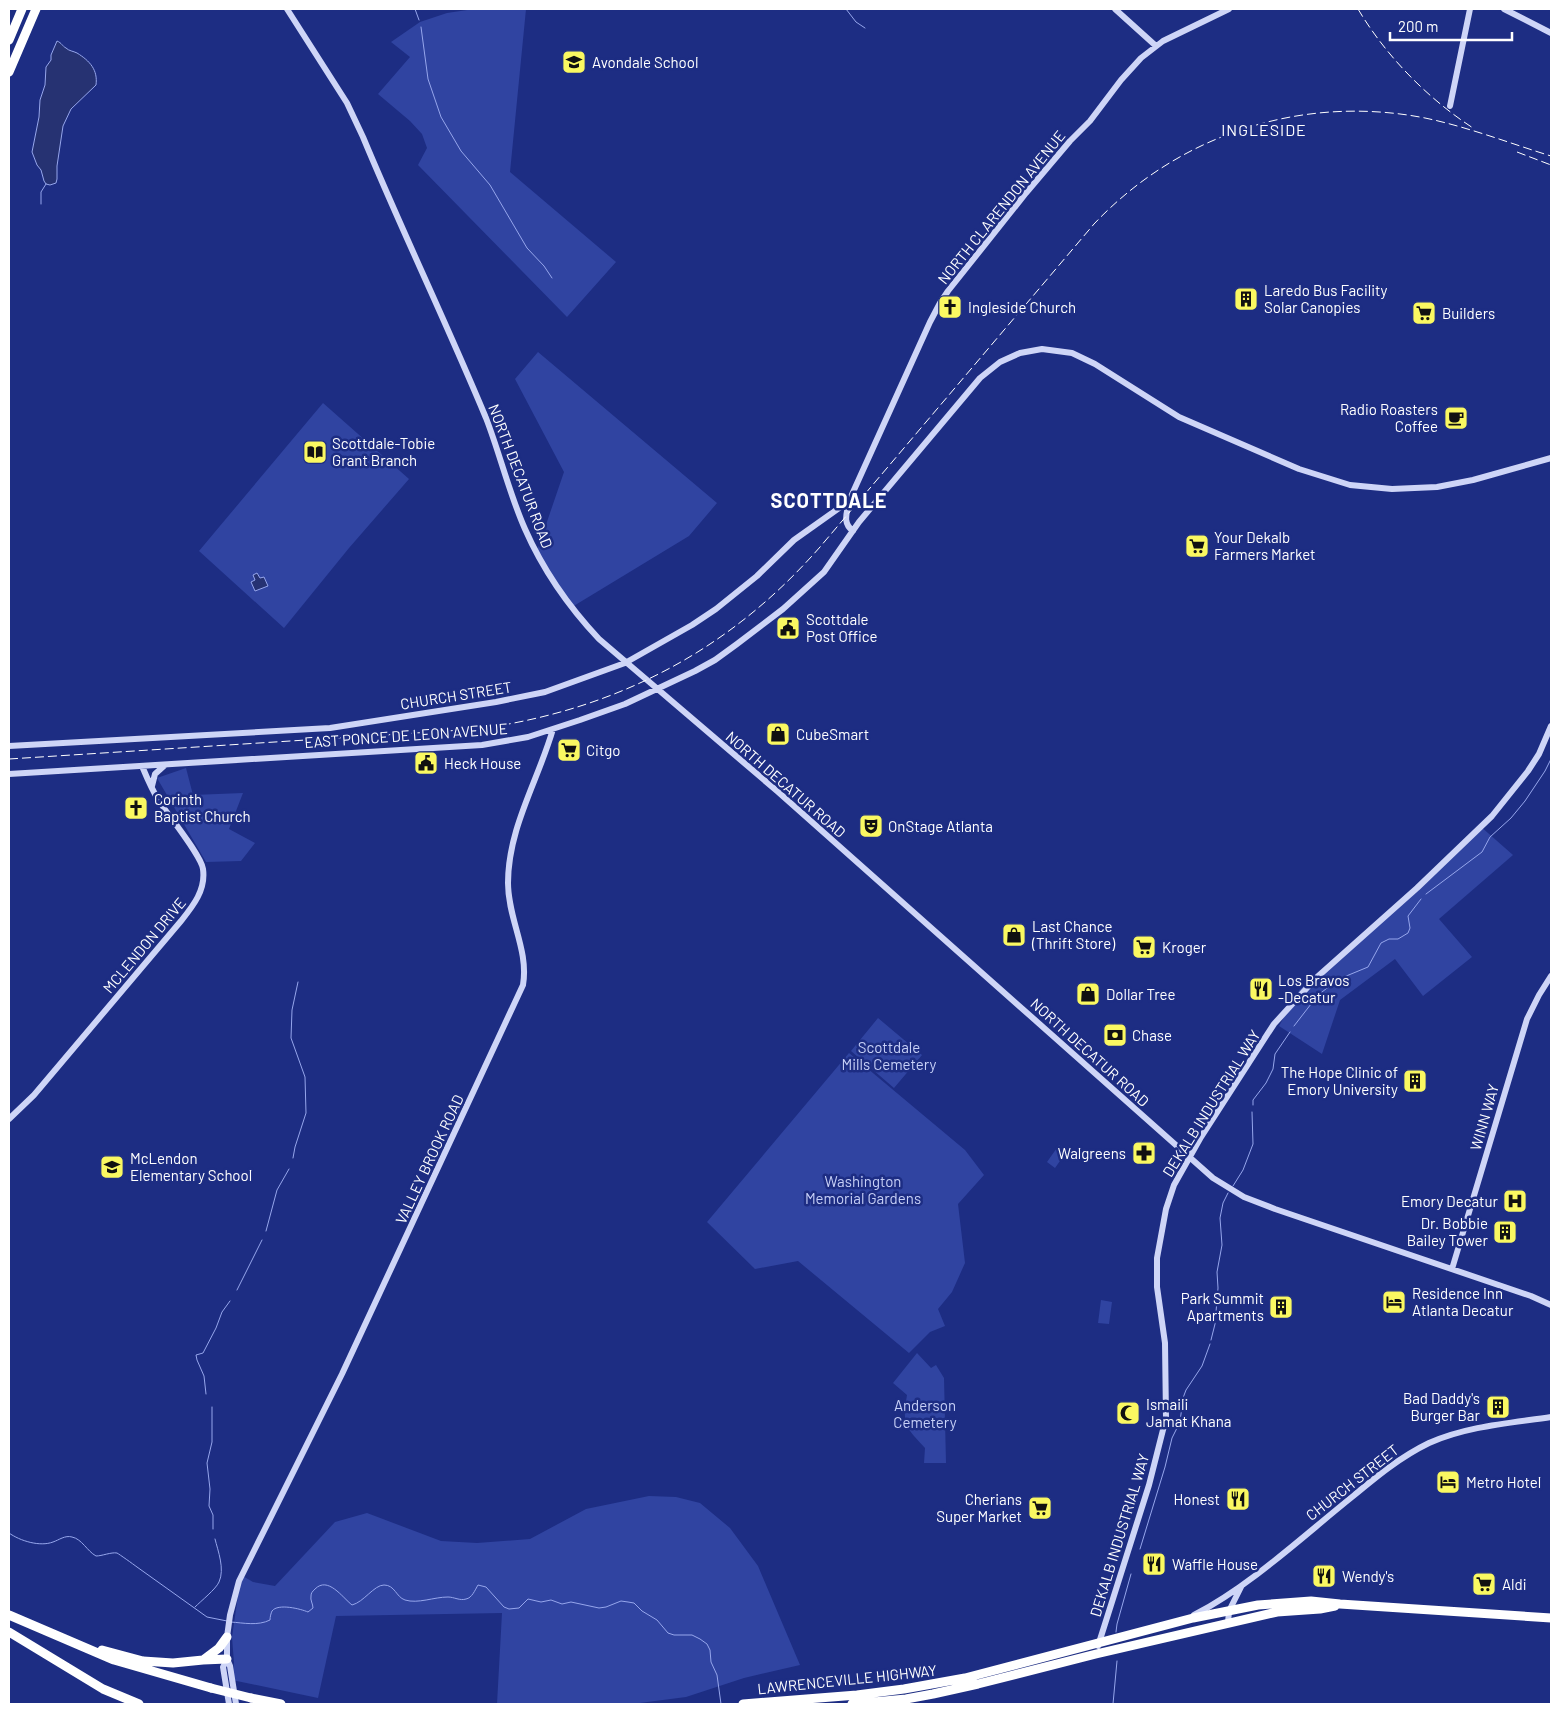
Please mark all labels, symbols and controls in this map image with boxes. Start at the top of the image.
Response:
scale bar [1390,10,1512,42]
text: 200 m [1398,17,1438,35]
school or university icon: Avondale School [561,49,587,75]
place label: Avondale School [592,53,698,71]
district label: INGLESIDE [1221,120,1307,139]
street label: NORTH CLARENDON AVENUE [934,127,1068,287]
place label: Laredo Bus Facility Solar Canopies [1264,281,1387,316]
building icon: Laredo Bus Facility Solar Canopies [1233,286,1259,312]
church icon: Ingleside Church [937,294,963,320]
place label: Ingleside Church [968,298,1076,316]
supermarket icon: Builders [1411,300,1437,326]
place label: Builders [1442,304,1495,322]
place label: Radio Roasters Coffee [1340,400,1438,435]
street label: NORTH DECATUR ROAD [485,401,557,551]
cafe icon: Radio Roasters Coffee [1443,405,1469,431]
place label: Scottdale-Tobie Grant Branch [332,434,435,469]
library icon: Scottdale-Tobie Grant Branch [302,439,328,465]
district label: SCOTTDALE [771,488,887,512]
place label: Your Dekalb Farmers Market [1214,528,1316,563]
supermarket icon: Your Dekalb Farmers Market [1184,533,1210,559]
place label: Scottdale Post Office [806,610,878,645]
public building icon: Scottdale Post Office [775,615,801,641]
street label: CHURCH STREET [399,677,513,713]
street label: EAST PONCE DE LEON AVENUE [304,719,508,751]
shop icon: CubeSmart [765,721,791,747]
place label: CubeSmart [796,725,869,743]
street label: NORTH DECATUR ROAD [722,727,850,841]
supermarket icon: Citgo [556,737,582,763]
place label: Citgo [586,741,621,759]
public building icon: Heck House [413,750,439,776]
place label: Heck House [444,754,521,772]
place label: Corinth Baptist Church [154,790,251,825]
church icon: Corinth Baptist Church [123,795,149,821]
theatre icon: OnStage Atlanta [858,813,884,839]
place label: OnStage Atlanta [888,817,993,835]
street label: MCLENDON DRIVE [99,894,189,996]
place label: Last Chance (Thrift Store) [1031,917,1115,952]
shop icon: Last Chance (Thrift Store) [1001,922,1027,948]
supermarket icon: Kroger [1131,934,1157,960]
place label: Kroger [1162,938,1207,956]
place label: Los Bravos -Decatur [1278,971,1350,1006]
restaurant icon: Los Bravos -Decatur [1248,976,1274,1002]
shop icon: Dollar Tree [1075,981,1101,1007]
place label: Dollar Tree [1106,985,1176,1003]
street label: NORTH DECATUR ROAD [1027,994,1153,1110]
bank icon: Chase [1102,1022,1128,1048]
place label: Chase [1132,1026,1172,1044]
street label: DEKALB INDUSTRIAL WAY [1158,1026,1264,1180]
park label: Scottdale Mills Cemetery [842,1038,937,1073]
place label: The Hope Clinic of Emory University [1281,1063,1398,1098]
building icon: The Hope Clinic of Emory University [1402,1068,1428,1094]
street label: WINN WAY [1466,1082,1502,1152]
street label: VALLEY BROOK ROAD [391,1092,467,1226]
pharmacy icon: Walgreens [1131,1140,1157,1166]
place label: Walgreens [1058,1144,1126,1162]
place label: McLendon Elementary School [130,1149,252,1184]
school or university icon: McLendon Elementary School [99,1154,125,1180]
park label: Washington Memorial Gardens [805,1172,921,1207]
hospital icon: Emory Decatur [1502,1188,1528,1214]
place label: Emory Decatur [1401,1192,1499,1210]
place label: Dr. Bobbie Bailey Tower [1407,1214,1489,1249]
building icon: Dr. Bobbie Bailey Tower [1492,1219,1518,1245]
place label: Residence Inn Atlanta Decatur [1412,1284,1514,1319]
place label: Park Summit Apartments [1181,1289,1264,1324]
hotel icon: Residence Inn Atlanta Decatur [1381,1289,1407,1315]
building icon: Park Summit Apartments [1268,1294,1294,1320]
place label: Bad Daddy's Burger Bar [1403,1389,1481,1424]
building icon: Bad Daddy's Burger Bar [1485,1394,1511,1420]
place label: Ismaili Jamat Khana [1146,1395,1231,1430]
park label: Anderson Cemetery [893,1396,957,1431]
mosque icon: Ismaili Jamat Khana [1115,1400,1141,1426]
street label: CHURCH STREET [1302,1440,1402,1524]
street label: DEKALB INDUSTRIAL WAY [1086,1451,1152,1619]
hotel icon: Metro Hotel [1435,1469,1461,1495]
place label: Metro Hotel [1466,1473,1541,1491]
restaurant icon: Honest [1225,1486,1251,1512]
place label: Cherians Super Market [936,1490,1022,1525]
place label: Honest [1174,1490,1220,1508]
supermarket icon: Cherians Super Market [1027,1495,1053,1521]
restaurant icon: Waffle House [1141,1551,1167,1577]
place label: Waffle House [1172,1555,1258,1573]
restaurant icon: Wendy's [1311,1563,1337,1589]
place label: Wendy's [1342,1567,1394,1585]
supermarket icon: Aldi [1471,1571,1497,1597]
place label: Aldi [1502,1575,1527,1593]
street label: LAWRENCEVILLE HIGHWAY [756,1661,938,1697]

